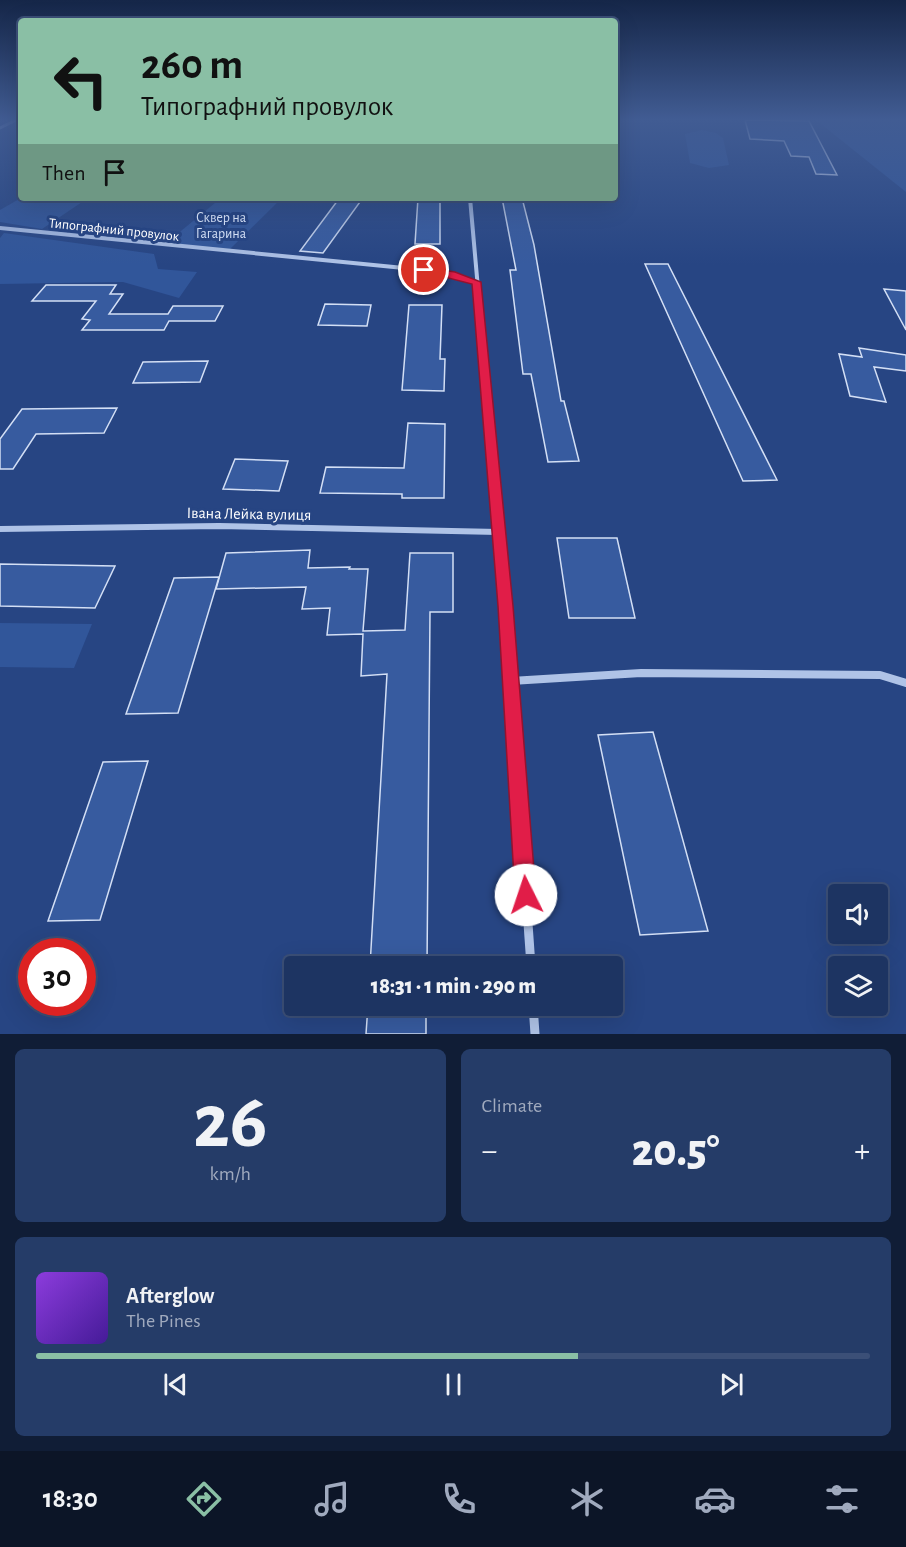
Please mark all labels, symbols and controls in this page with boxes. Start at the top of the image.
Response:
icon: left [42,42,120,120]
text: 260 m [141,44,243,86]
text: Типографний провулок [141,93,393,120]
icon: arrive [98,156,131,189]
text: Then [42,162,86,184]
park label: Сквер на Гагарина [196,211,247,241]
street label: Типографний провулок [48,216,180,244]
pin [398,244,449,295]
icon: arrive [407,253,440,286]
street label: Івана Лейка вулиця [186,505,312,524]
position arrow [494,863,558,927]
map controls [828,884,888,1016]
button: sound [828,884,888,944]
speed limit sign: 30 [18,938,96,1016]
button: layers [828,956,888,1016]
text: 18:31 · 1 min · 290 m [371,975,536,997]
text: 26 [193,1084,267,1162]
text: Climate [482,1096,542,1116]
text: 20.5° [632,1129,720,1174]
text: − [482,1135,497,1168]
text: + [854,1135,870,1168]
text: km/h [210,1164,251,1184]
text: Afterglow [126,1285,214,1307]
text: The Pines [126,1311,201,1331]
icon: previous [159,1368,192,1401]
icon: pause [437,1368,470,1401]
icon: next [715,1368,748,1401]
icon: directions [183,1478,225,1520]
icon: music [311,1478,353,1520]
icon: phone [438,1478,480,1520]
icon: climate [566,1478,608,1520]
icon: car [694,1478,736,1520]
icon: filters [821,1478,863,1520]
text: 18:30 [43,1485,98,1512]

